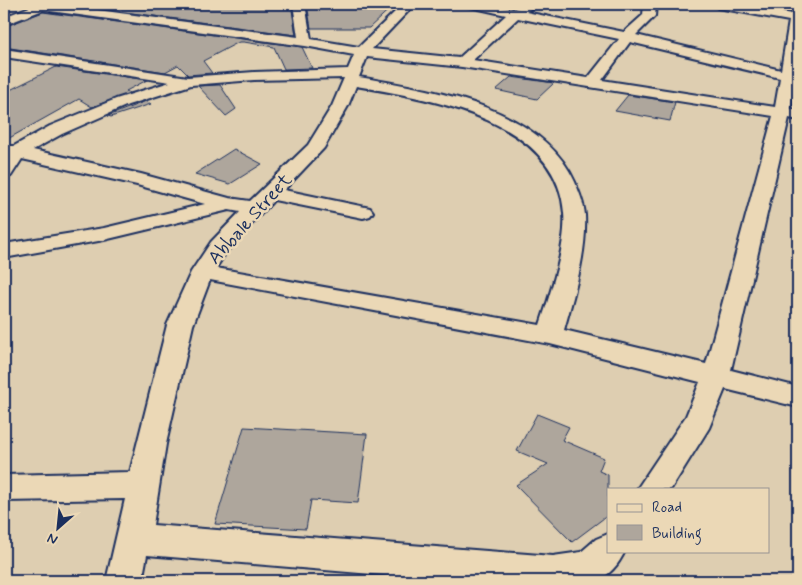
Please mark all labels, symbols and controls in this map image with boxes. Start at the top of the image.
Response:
street label: Abbale Street [202,168,298,270]
legend [607,488,770,552]
text: Road [652,498,682,518]
north arrow [32,502,82,552]
text: Building [652,524,702,545]
text: N [44,529,61,549]

